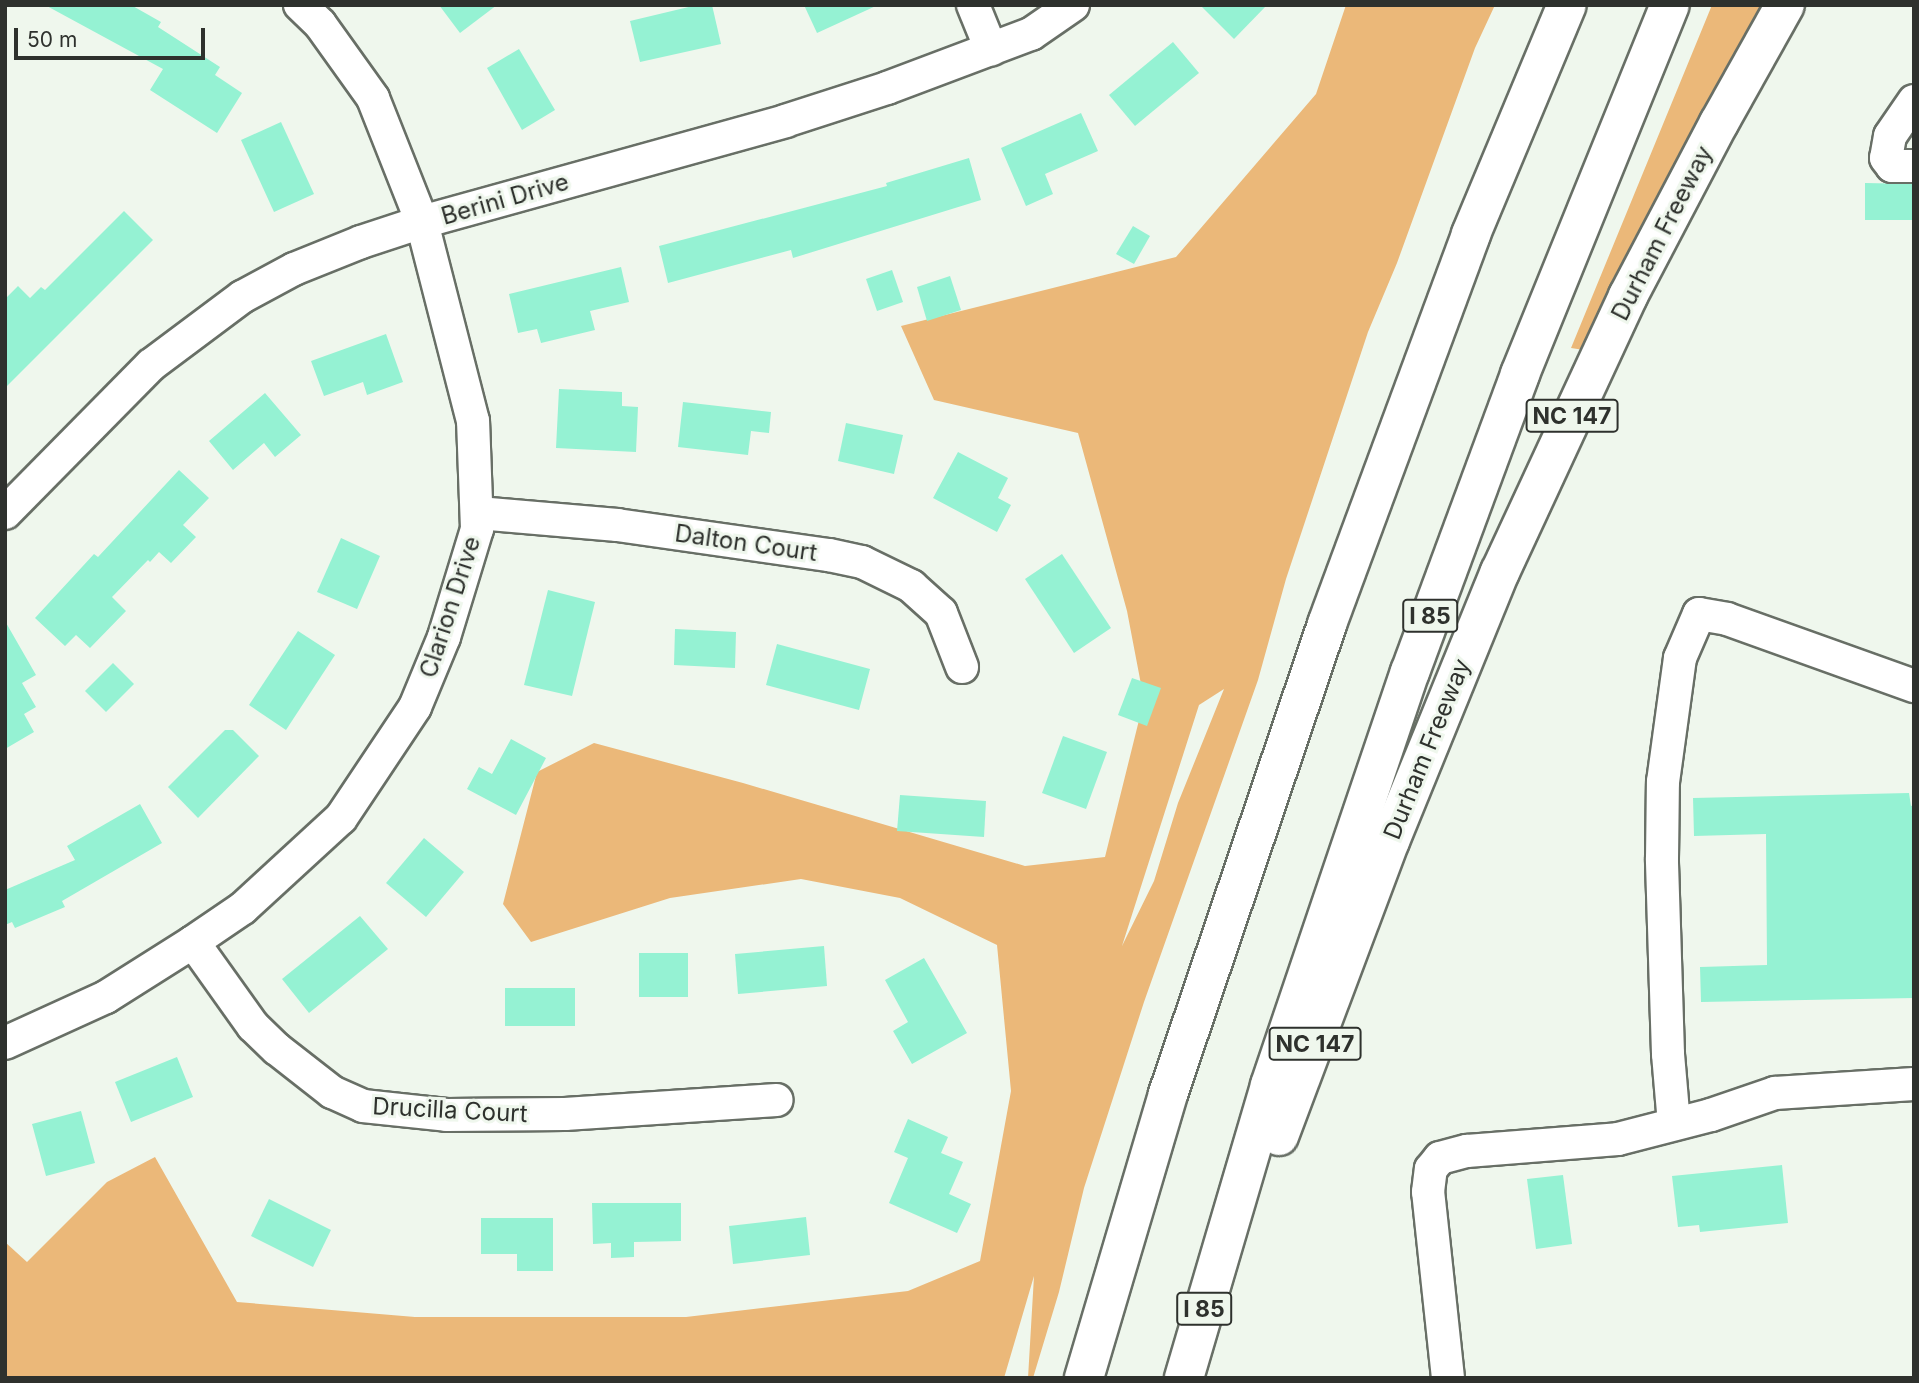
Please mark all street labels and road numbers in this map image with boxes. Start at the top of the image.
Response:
street label: Durham Freeway [1606,141,1718,325]
street label: Berini Drive [438,167,572,231]
road number: NC 147 [1525,396,1619,436]
street label: Dalton Court [673,519,819,567]
street label: Clarion Drive [414,533,486,681]
road number: I 85 [1402,596,1458,636]
street label: Durham Freeway [1378,654,1476,844]
road number: NC 147 [1268,1024,1362,1064]
street label: Drucilla Court [372,1092,528,1128]
road number: I 85 [1176,1290,1232,1328]

